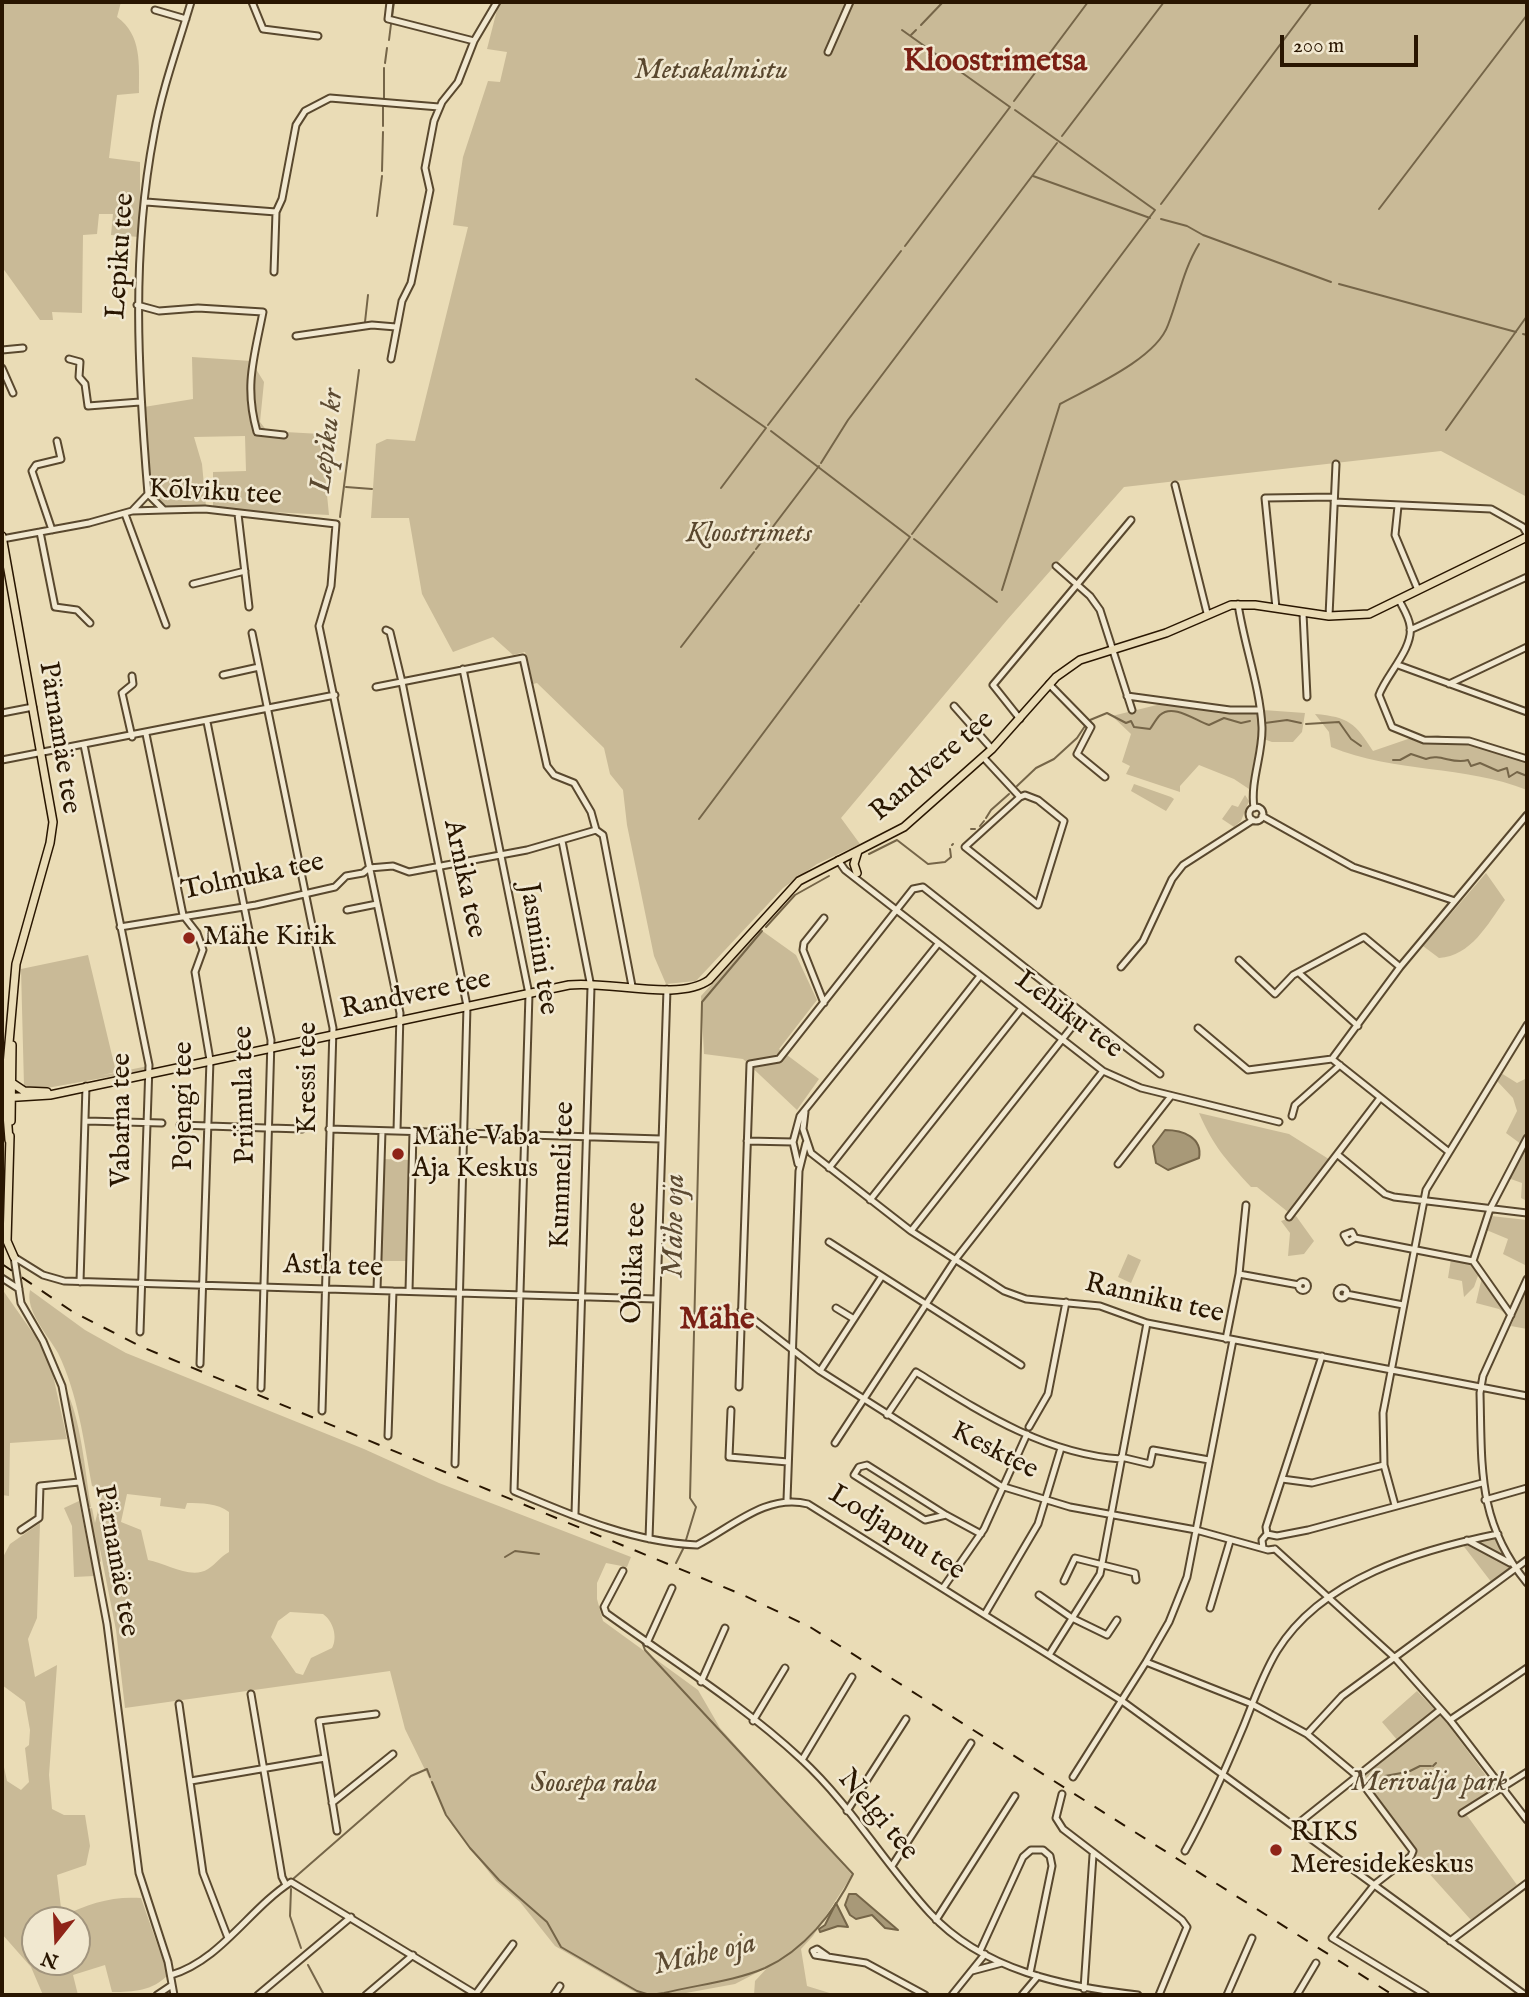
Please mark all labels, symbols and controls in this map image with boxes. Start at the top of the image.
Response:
scale bar [1284,21,1422,65]
text: 200 m [1293,33,1344,60]
district label: Kloostrimetsa [903,44,1087,82]
park label: Metsakalmistu [634,55,788,89]
street label: Lepiku tee [101,192,143,320]
water label: Lepiku kr [305,387,353,495]
street label: Kõlviku tee [148,474,282,514]
park label: Kloostrimets [686,518,812,552]
street label: Pärnamäe tee [29,660,87,816]
street label: Randvere tee [864,704,1002,830]
street label: Arnika tee [434,817,492,941]
street label: Tolmuka tee [179,846,327,910]
street label: Jasmiini tee [510,881,564,1017]
place label: Mähe Kirik [203,921,336,955]
marker: Mähe Kirik [181,930,197,946]
street label: Randvere tee [338,964,494,1028]
street label: Lehiku tee [1007,965,1129,1067]
street label: Kressi tee [292,1022,326,1134]
street label: Priimula tee [228,1025,264,1165]
street label: Pojengi tee [168,1041,202,1171]
street label: Vabarna tee [106,1053,140,1187]
street label: Kummeli tee [545,1101,583,1249]
place label: Mähe Vaba Aja Keskus [412,1121,540,1187]
marker: Mähe Vaba Aja Keskus [390,1146,406,1162]
water label: Mähe oja [657,1173,695,1279]
street label: Oblika tee [617,1202,655,1324]
street label: Astla tee [283,1249,383,1287]
street label: Ranniku tee [1081,1268,1227,1332]
district label: Mähe [679,1302,755,1340]
street label: Kesktee [945,1416,1043,1488]
street label: Lodjapuu tee [822,1479,970,1589]
street label: Pärnamäe tee [85,1482,145,1640]
street label: Nelgi tee [829,1764,925,1868]
park label: Merivälja park [1351,1767,1507,1801]
park label: Soosepa raba [531,1768,657,1802]
place label: RIKS Meresidekeskus [1290,1817,1474,1883]
marker: RIKS Meresidekeskus [1268,1842,1284,1858]
north arrow [21,1906,91,1976]
water label: Mähe oja [650,1927,760,1985]
text: N [39,1945,62,1973]

